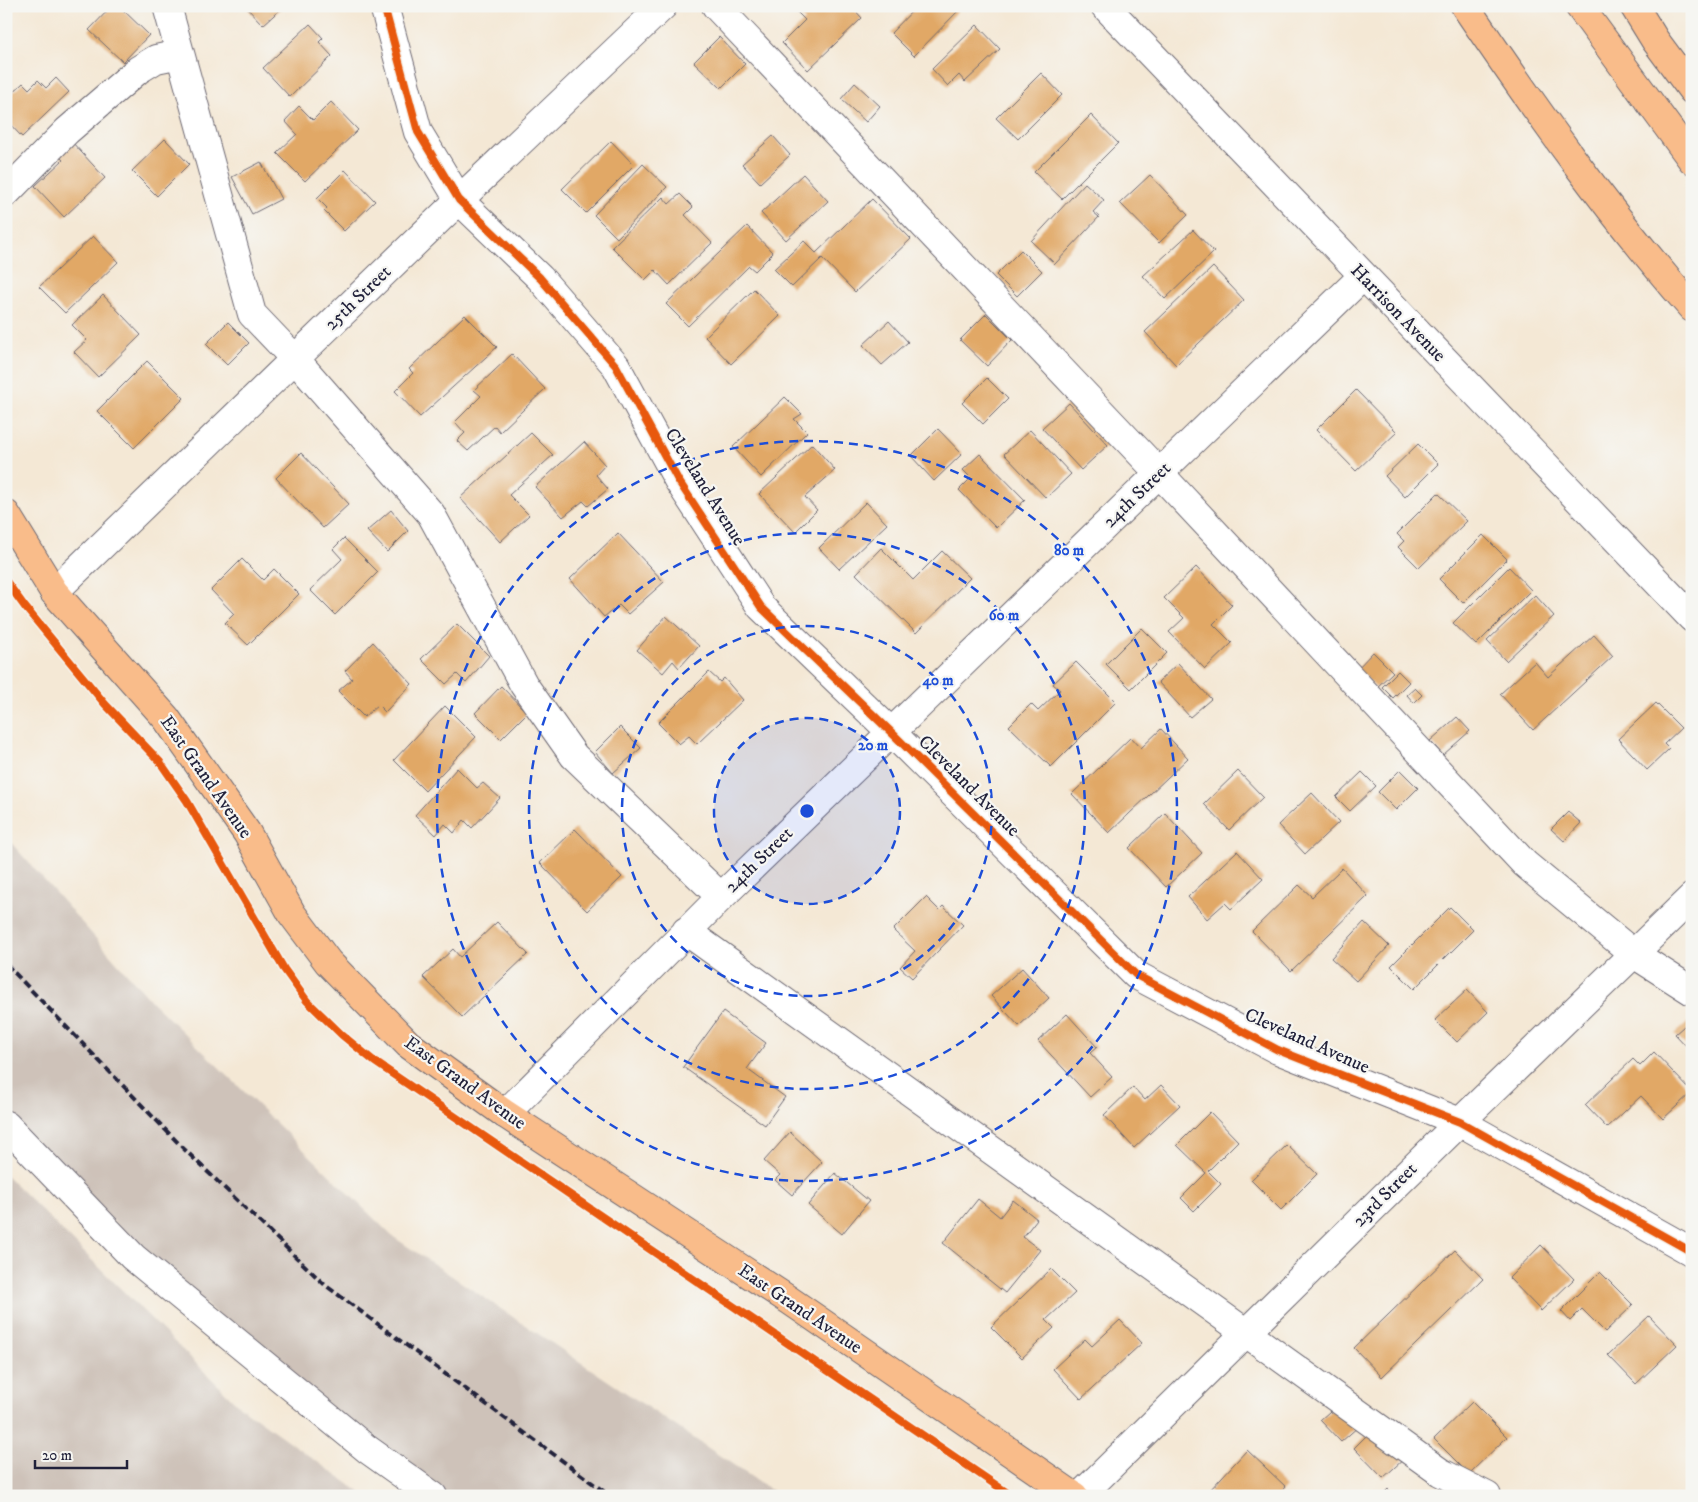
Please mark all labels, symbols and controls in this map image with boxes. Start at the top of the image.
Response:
street label: Harrison Avenue [1345,259,1451,367]
street label: 25th Street [320,261,396,335]
street label: Cleveland Avenue [660,424,750,550]
street label: 24th Street [1098,457,1176,533]
text: 80 m [1054,541,1085,560]
text: 60 m [989,606,1020,625]
text: 40 m [921,671,954,690]
street label: East Grand Avenue [155,711,257,843]
street label: Cleveland Avenue [913,730,1025,842]
text: 20 m [858,736,889,755]
centre of rings [798,802,816,820]
street label: 24th Street [720,822,798,898]
street label: Cleveland Avenue [1241,1003,1373,1079]
street label: East Grand Avenue [400,1031,530,1135]
street label: 23rd Street [1348,1158,1422,1232]
street label: East Grand Avenue [734,1259,867,1359]
scale bar [35,1437,128,1469]
text: 20 m [42,1446,72,1465]

